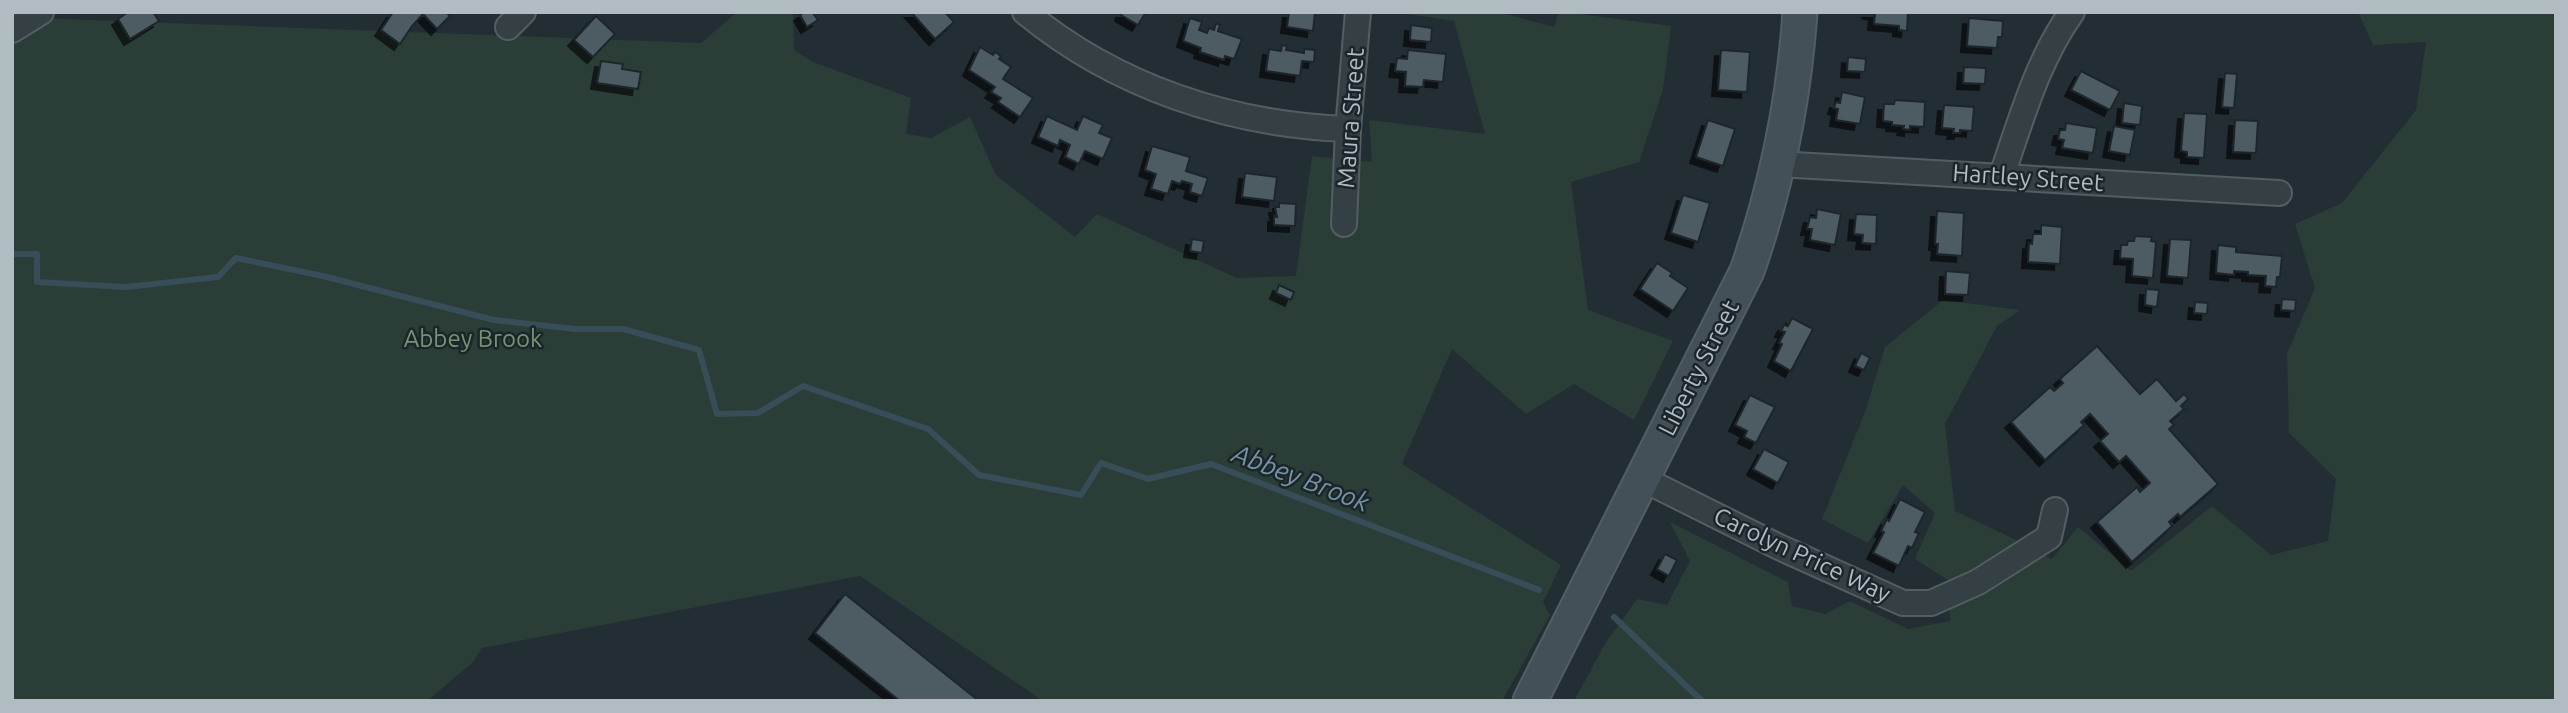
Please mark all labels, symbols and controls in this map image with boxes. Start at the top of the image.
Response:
street label: Maura Street [1332,46,1369,189]
street label: Hartley Street [1952,159,2105,196]
street label: Liberty Street [1653,295,1744,440]
park label: Abbey Brook [404,325,542,352]
water label: Abbey Brook [1227,437,1374,517]
street label: Carolyn Price Way [1710,502,1895,608]

